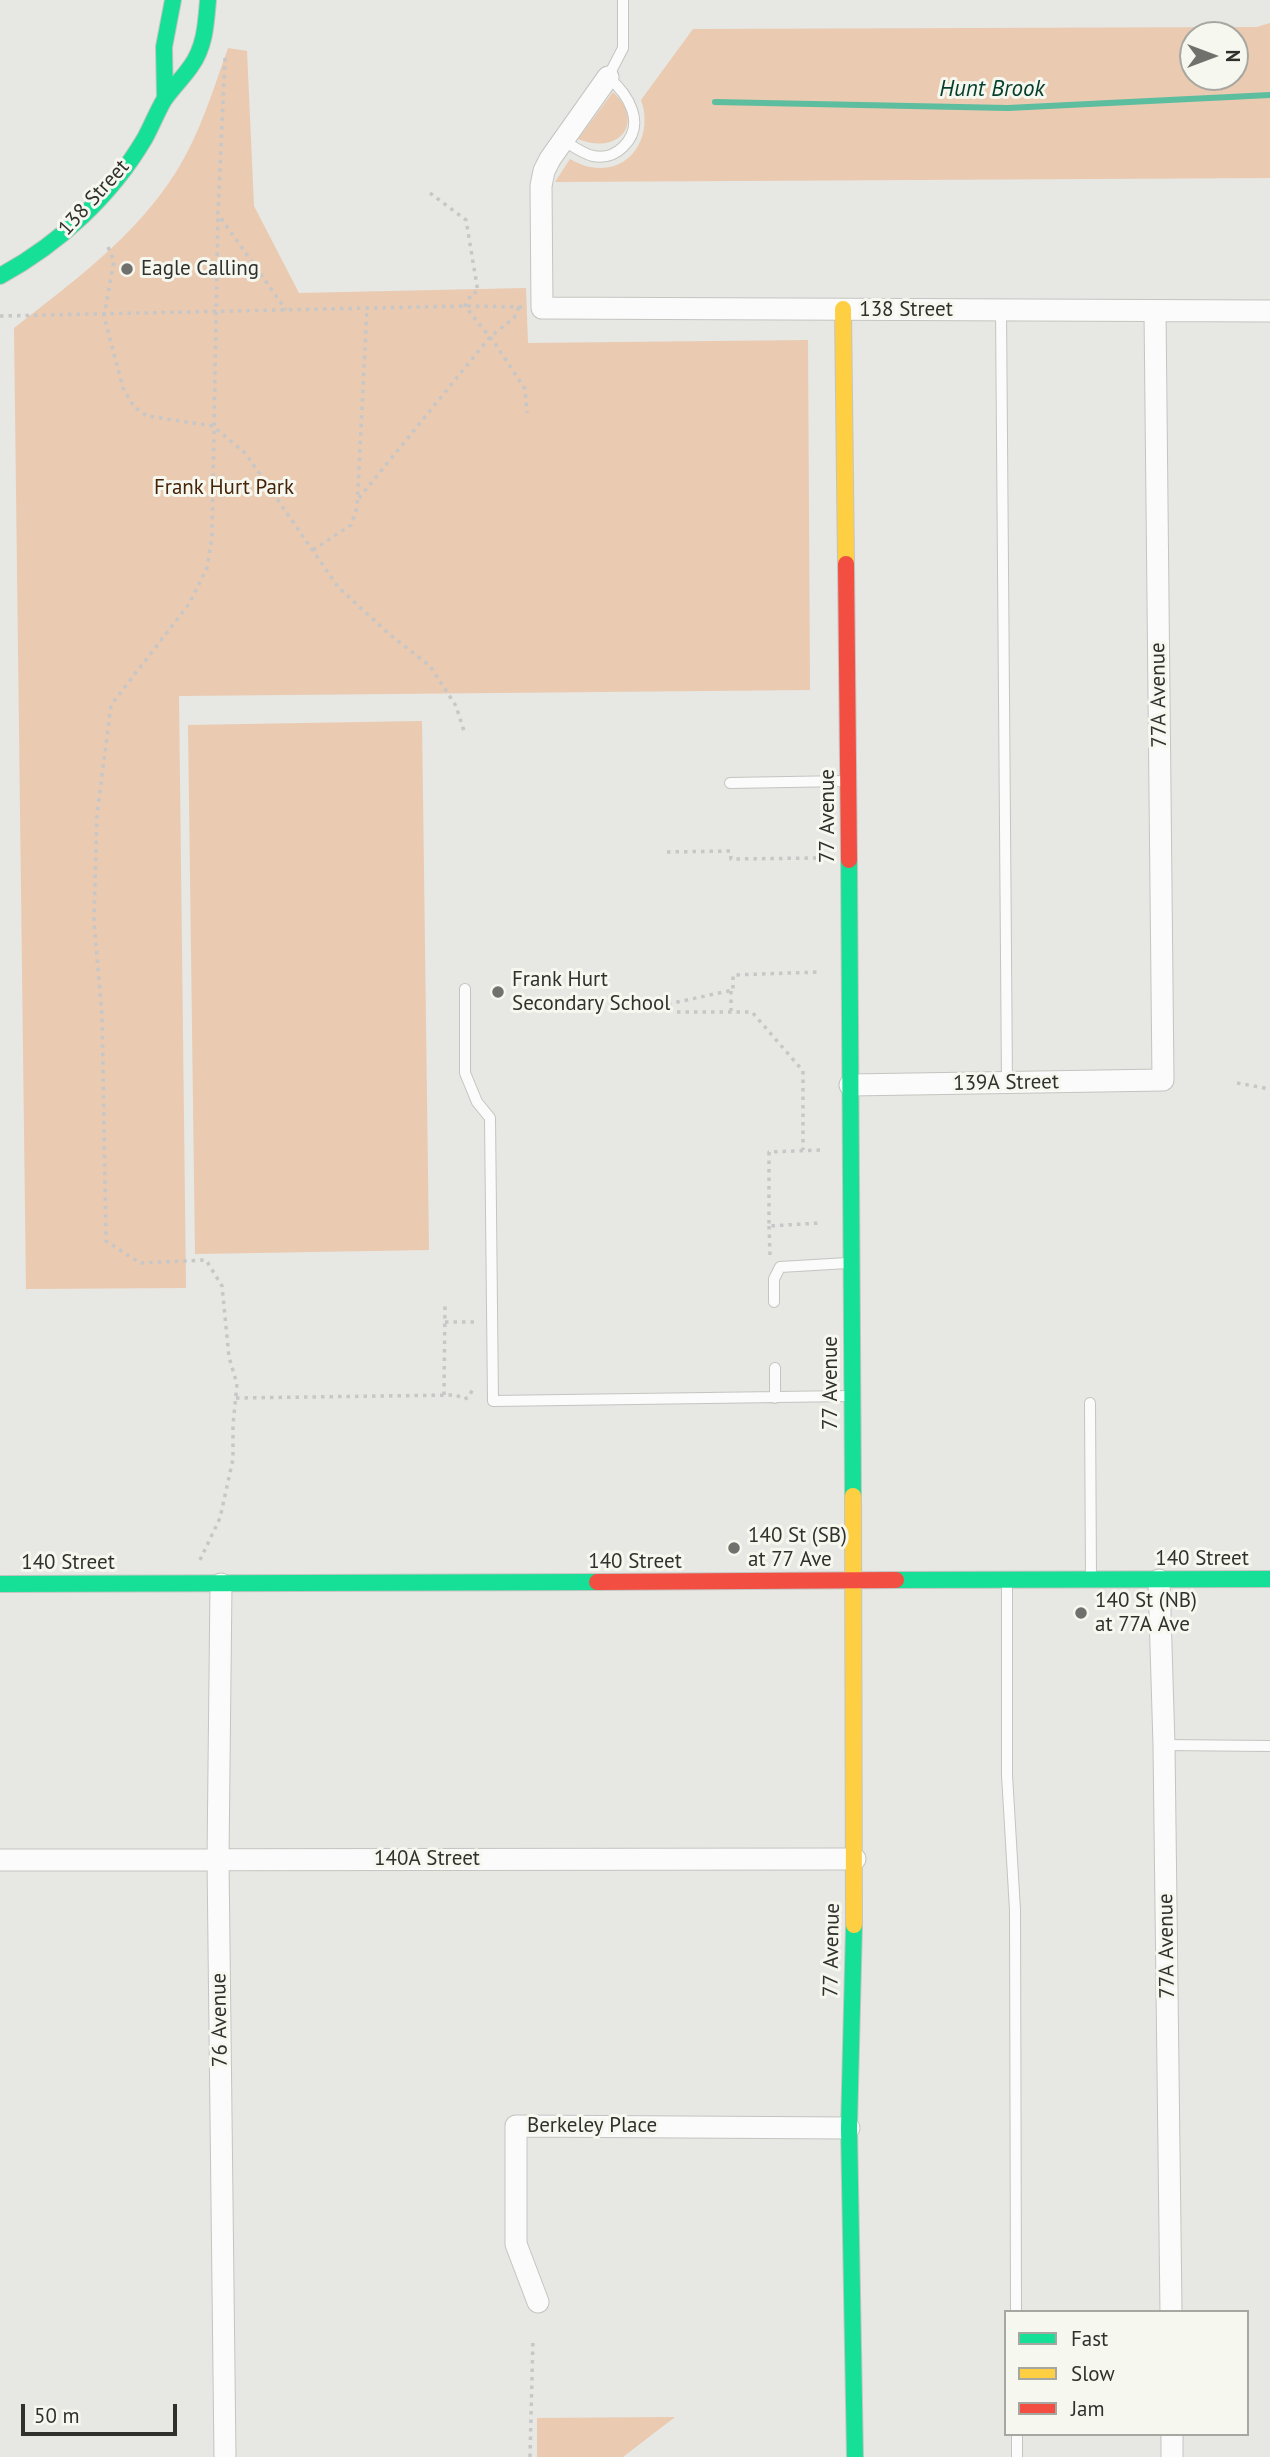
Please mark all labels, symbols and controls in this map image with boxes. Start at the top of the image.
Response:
north arrow [1179,21,1249,91]
text: N [1221,50,1245,62]
water label: Hunt Brook [939,75,1045,103]
street label: 138 Street [53,155,135,241]
place label: Eagle Calling [141,256,259,282]
marker: Eagle Calling [119,261,135,277]
street label: 138 Street [859,297,953,323]
park label: Frank Hurt Park [154,475,294,501]
street label: 77A Avenue [1145,642,1173,748]
street label: 77 Avenue [815,769,841,863]
place label: Frank Hurt Secondary School [512,967,670,1017]
marker: Frank Hurt Secondary School [490,984,506,1000]
street label: 139A Street [953,1069,1059,1097]
street label: 77 Avenue [818,1336,844,1430]
place label: 140 St (SB) at 77 Ave [748,1523,847,1573]
marker: 140 St (SB) at 77 Ave [726,1540,742,1556]
street label: 140 Street [1155,1546,1249,1572]
street label: 140 Street [588,1549,682,1575]
street label: 140 Street [21,1550,115,1576]
place label: 140 St (NB) at 77A Ave [1095,1588,1197,1638]
marker: 140 St (NB) at 77A Ave [1073,1605,1089,1621]
street label: 140A Street [374,1846,480,1872]
street label: 77A Avenue [1153,1893,1181,1999]
street label: 77 Avenue [819,1903,845,1997]
street label: 76 Avenue [207,1973,233,2067]
street label: Berkeley Place [527,2113,657,2139]
legend [1004,2310,1249,2436]
text: Fast [1071,2325,1108,2352]
text: Slow [1071,2360,1115,2387]
scale bar [24,2390,180,2434]
text: Jam [1071,2395,1105,2422]
text: 50 m [34,2402,80,2429]

